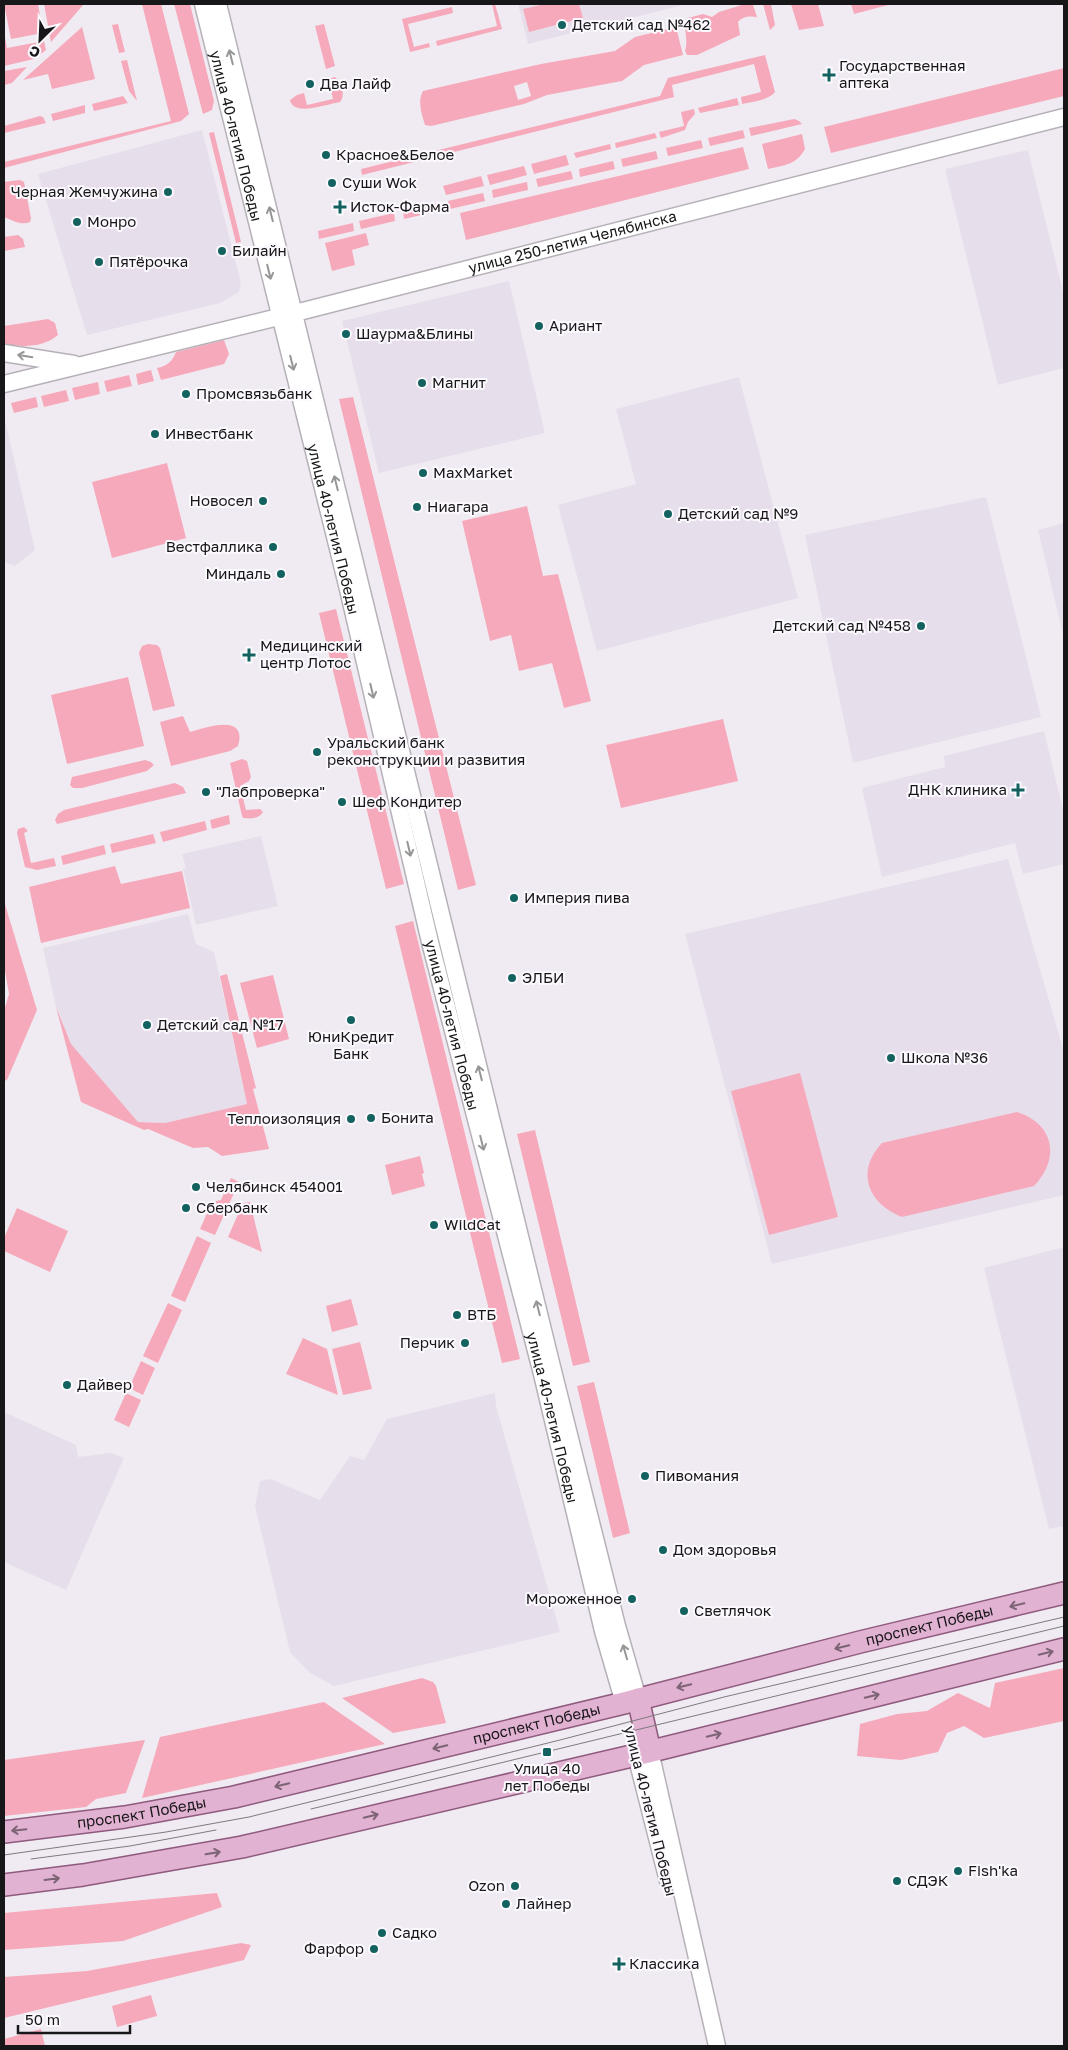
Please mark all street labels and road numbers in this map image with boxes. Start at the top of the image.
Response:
street label: улица 40-летия Победы [207,49,267,223]
street label: улица 250-летия Челябинска [466,206,678,276]
street label: улица 40-летия Победы [304,442,364,616]
street label: улица 40-летия Победы [422,938,483,1112]
street label: улица 40-летия Победы [523,1330,582,1505]
street label: проспект Победы [863,1600,995,1648]
street label: проспект Победы [471,1699,602,1747]
street label: улица 40-летия Победы [621,1724,681,1898]
street label: проспект Победы [76,1792,208,1831]

